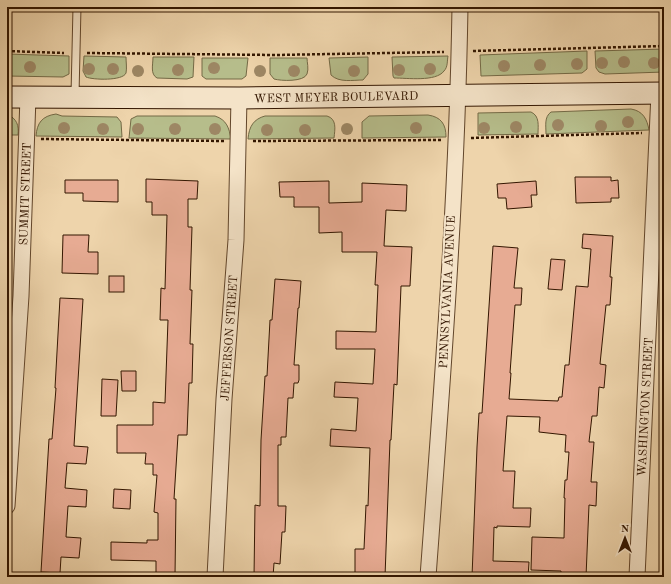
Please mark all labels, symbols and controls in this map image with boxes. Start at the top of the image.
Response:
street label: WEST MEYER BOULEVARD [254,91,418,105]
street label: SUMMIT STREET [18,142,34,246]
street label: PENNSYLVANIA AVENUE [438,215,458,369]
street label: JEFFERSON STREET [220,275,240,401]
street label: WASHINGTON STREET [636,337,656,477]
north arrow [605,518,645,558]
text: N [621,524,630,535]

